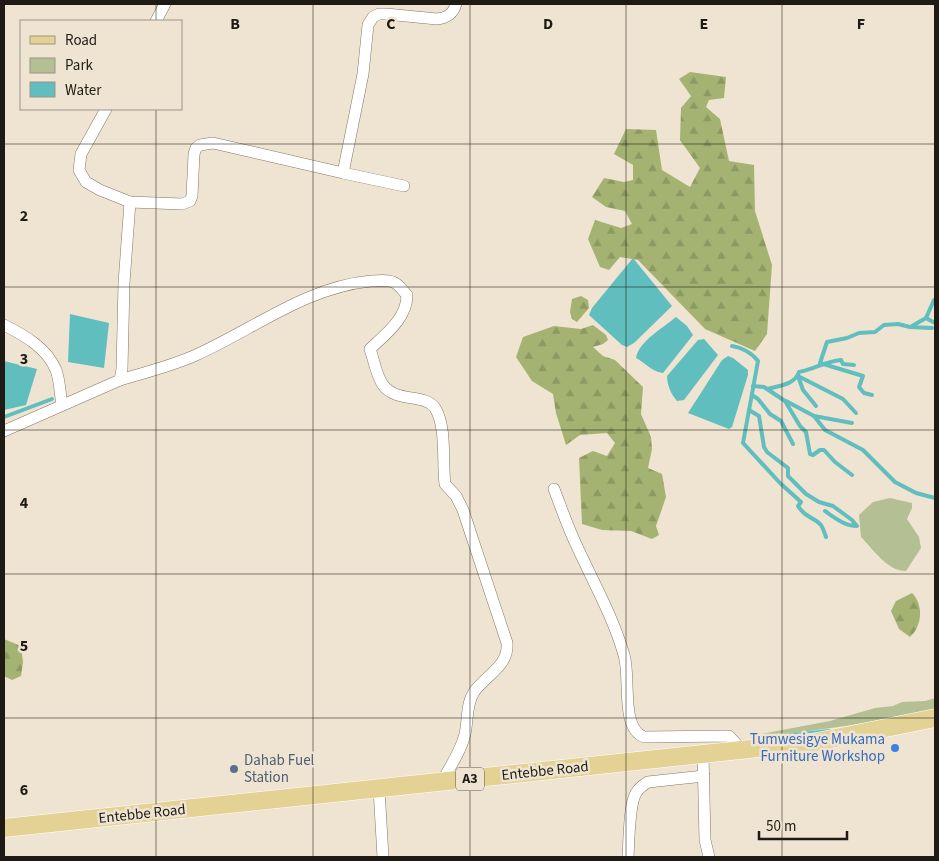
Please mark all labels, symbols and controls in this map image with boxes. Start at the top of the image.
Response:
text: B [230,13,240,35]
text: C [386,13,396,35]
text: D [543,13,553,35]
text: E [700,13,708,35]
text: F [857,13,865,35]
legend [20,20,182,110]
text: Road [65,30,97,51]
text: Park [65,55,94,76]
text: Water [65,80,102,101]
text: 2 [20,205,28,227]
text: 3 [20,348,28,370]
text: 4 [20,492,29,514]
text: 5 [20,635,28,657]
place label: Tumwesigye Mukama Furniture Workshop [750,729,885,767]
marker: Tumwesigye Mukama Furniture Workshop [889,742,901,754]
place label: Dahab Fuel Station [244,750,315,788]
street label: Entebbe Road [500,756,590,786]
marker: Dahab Fuel Station [228,763,240,775]
road number: A3 [456,768,484,791]
text: 6 [20,779,28,801]
street label: Entebbe Road [97,799,187,829]
scale bar [759,808,846,840]
text: 50 m [766,816,796,837]

